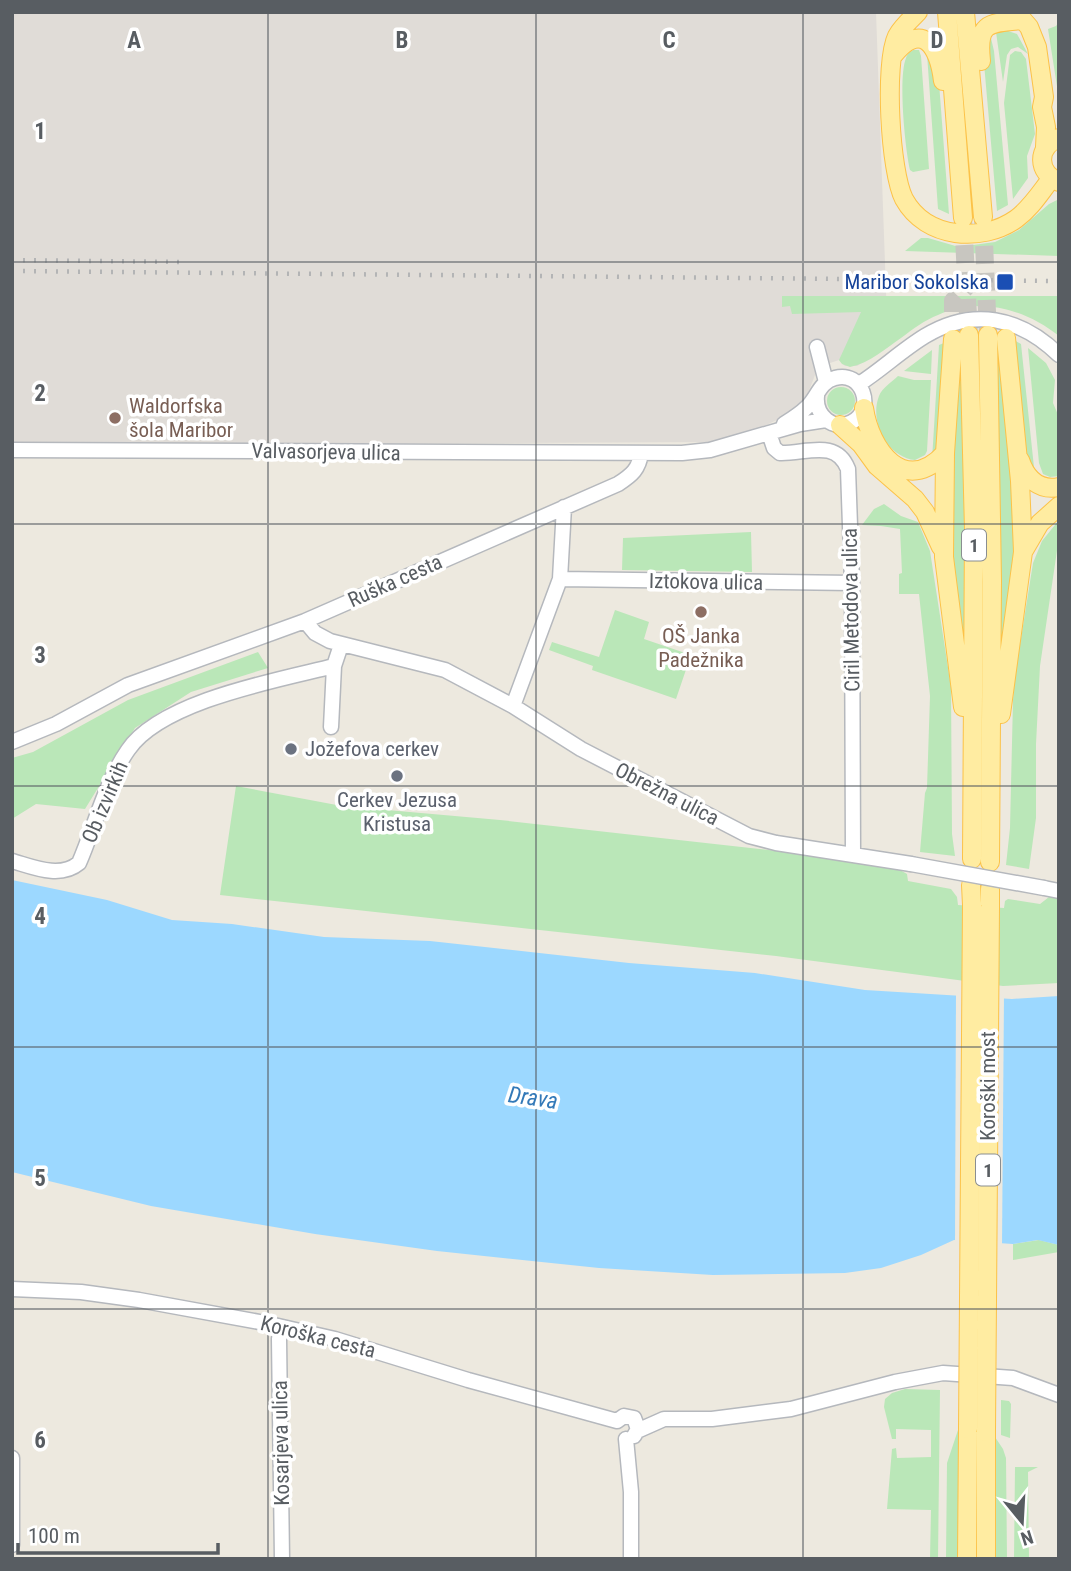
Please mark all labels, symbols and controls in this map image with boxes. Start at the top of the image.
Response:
text: A [127,27,141,54]
text: B [396,27,408,54]
text: C [662,27,676,54]
text: D [931,27,944,54]
text: 1 [34,118,46,145]
place label: Maribor Sokolska [844,270,989,294]
marker: Maribor Sokolska [995,272,1015,292]
text: 2 [34,380,46,407]
place label: Waldorfska šola Maribor [129,394,233,442]
marker: Waldorfska šola Maribor [107,410,123,426]
street label: Valvasorjeva ulica [251,439,401,465]
street label: Ciril Metodova ulica [838,528,864,692]
road number: 1 [962,530,986,560]
street label: Ruška cesta [344,550,446,612]
street label: Iztokova ulica [649,569,763,595]
marker: OŠ Janka Padežnika [693,604,709,620]
place label: OŠ Janka Padežnika [658,624,744,672]
text: 3 [34,642,46,669]
place label: Jožefova cerkev [305,737,439,761]
marker: Jožefova cerkev [283,741,299,757]
street label: Ob izvirkih [77,758,133,846]
street label: Obrežna ulica [611,758,723,830]
marker: Cerkev Jezusa Kristusa [389,768,405,784]
place label: Cerkev Jezusa Kristusa [337,788,457,836]
text: 4 [34,903,46,930]
street label: Koroški most [976,1031,1000,1141]
water label: Drava [507,1081,559,1115]
road number: 1 [976,1154,1000,1186]
text: 5 [34,1165,46,1192]
street label: Koroška cesta [258,1311,378,1363]
street label: Kosarjeva ulica [268,1380,294,1506]
text: 6 [34,1427,46,1454]
north arrow [987,1487,1057,1557]
scale bar [18,1512,217,1556]
text: 100 m [28,1524,80,1548]
text: N [1018,1525,1036,1550]

